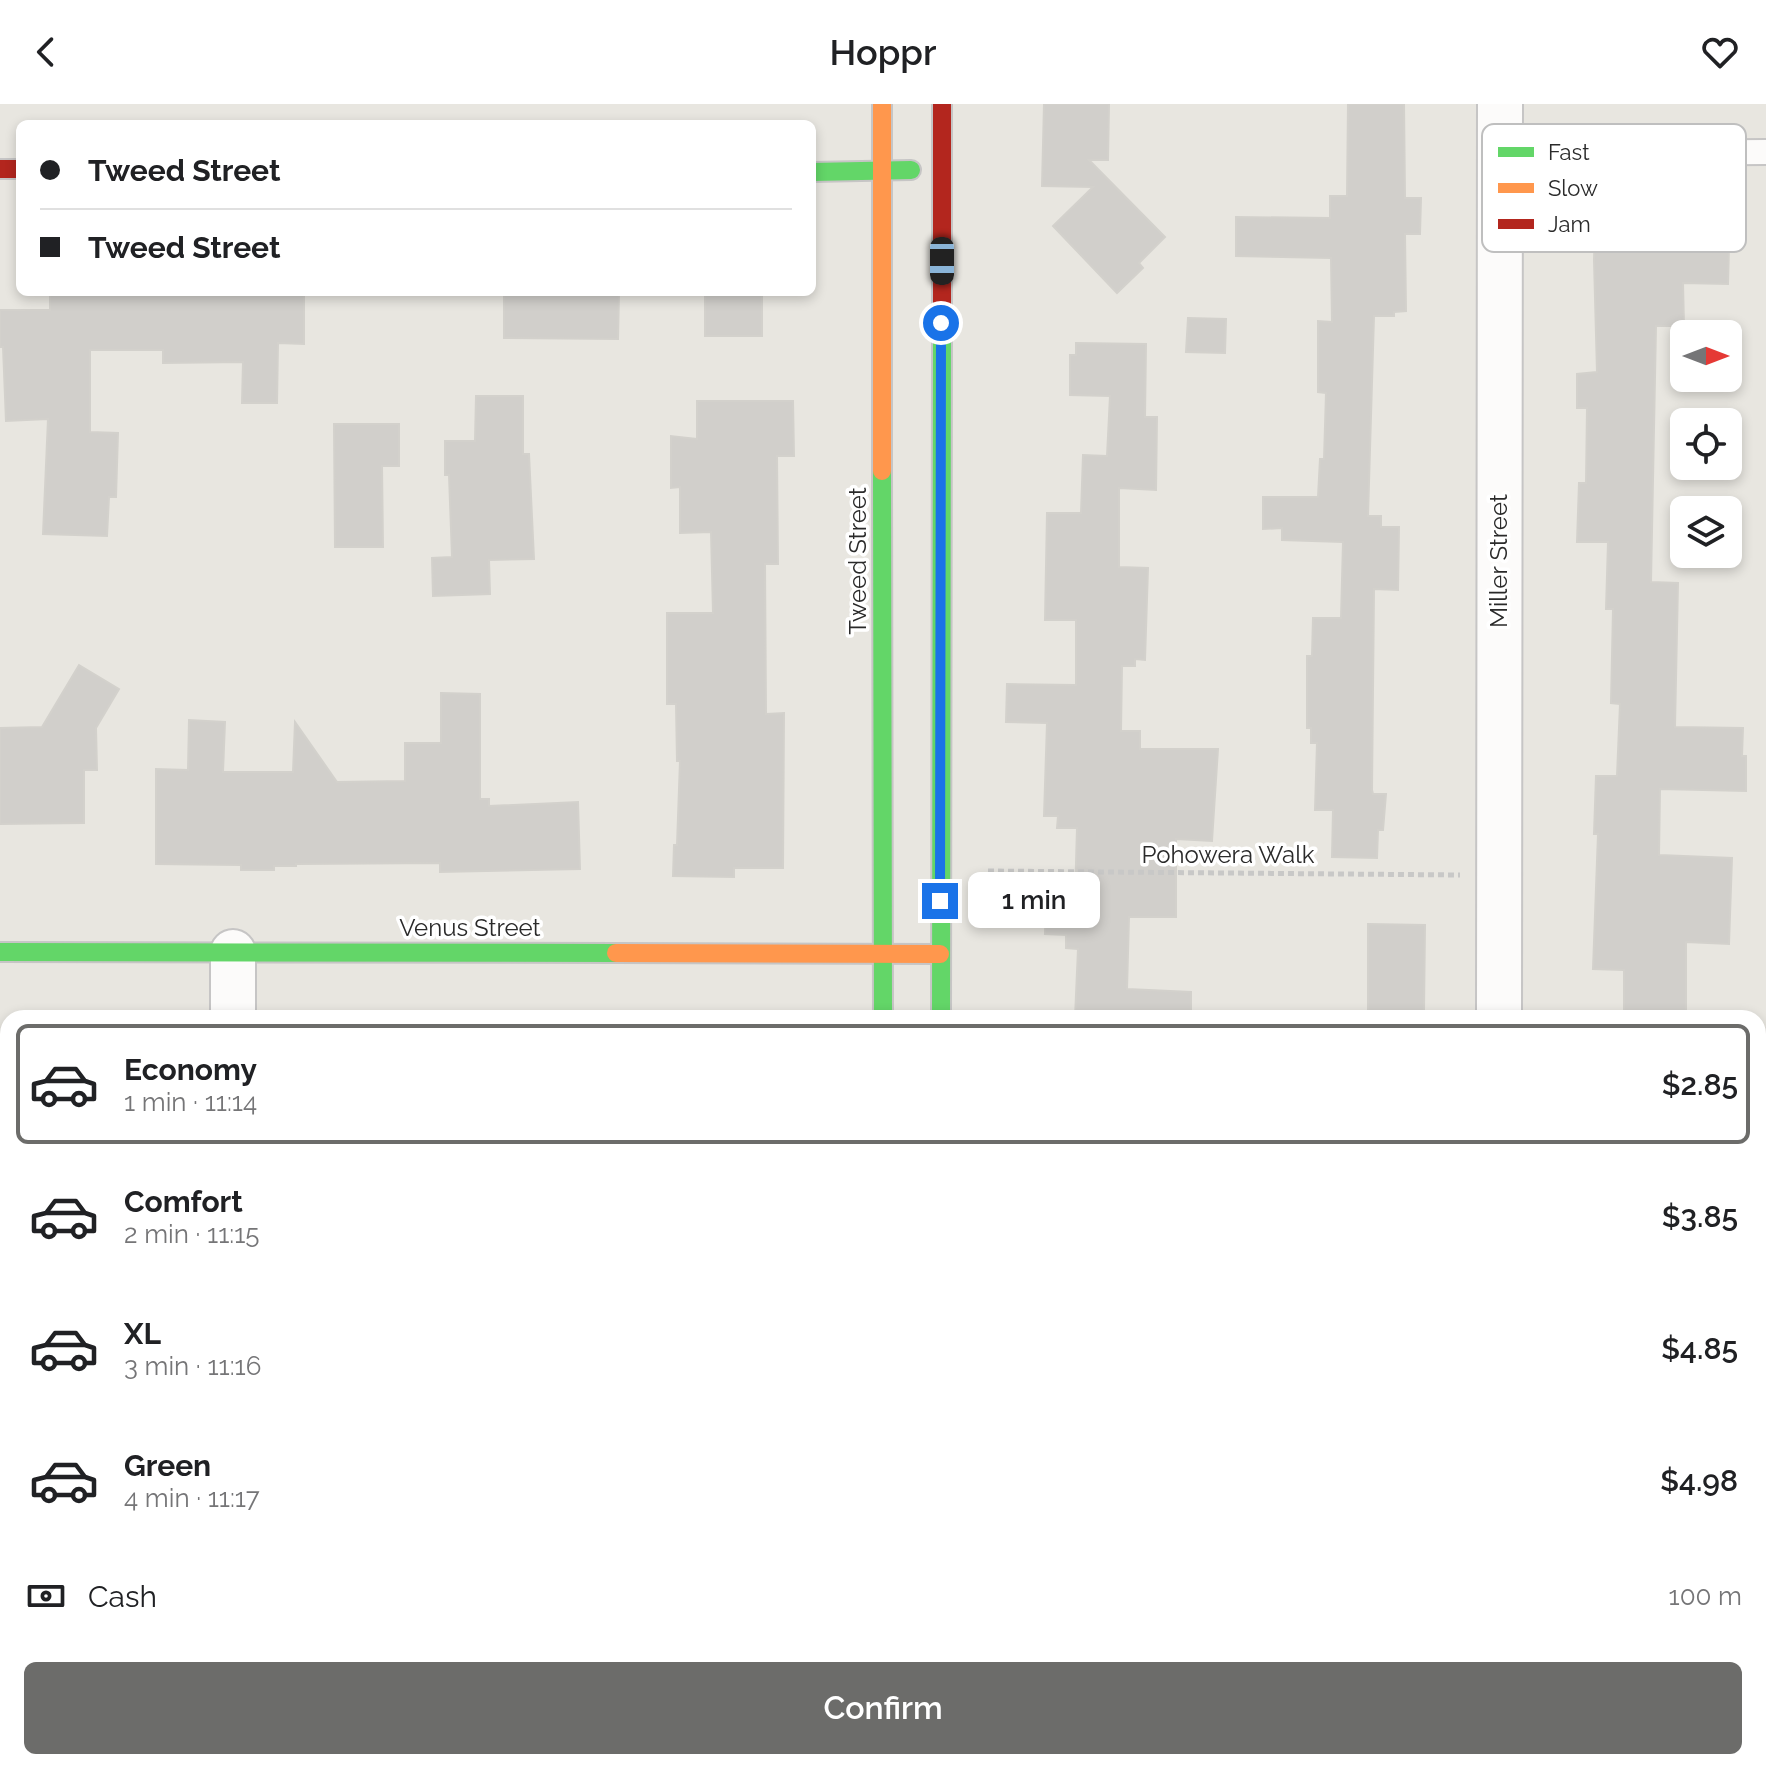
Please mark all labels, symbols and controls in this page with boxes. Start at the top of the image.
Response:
icon: back [24,30,68,74]
icon: heart [1698,30,1742,74]
text: Hoppr [830,31,936,73]
legend [1482,124,1746,252]
text: Fast [1548,139,1590,165]
text: Tweed Street [88,153,280,188]
text: Slow [1548,175,1598,201]
text: Jam [1548,211,1591,237]
text: Tweed Street [88,230,280,265]
car [930,237,954,285]
route start [923,305,959,341]
north arrow [1670,320,1742,392]
map controls [1670,320,1742,568]
button: locate [1670,408,1742,480]
street label: Tweed Street [843,487,872,635]
street label: Miller Street [1484,494,1513,628]
button: layers [1670,496,1742,568]
street label: Pohowera Walk [1142,840,1315,869]
callout: 1 min [968,873,1100,929]
route end [922,883,958,919]
text: 1 min [1002,885,1066,915]
street label: Venus Street [399,913,541,942]
icon: car [28,1048,100,1120]
text: Economy [124,1052,257,1087]
text: $2.85 [1662,1067,1738,1102]
text: 1 min · 11:14 [124,1087,257,1117]
icon: car [28,1180,100,1252]
text: Comfort [124,1184,243,1219]
text: $3.85 [1662,1199,1738,1234]
text: 2 min · 11:15 [124,1219,260,1249]
icon: car [28,1312,100,1384]
text: XL [124,1316,161,1351]
text: $4.85 [1661,1331,1738,1366]
text: 3 min · 11:16 [124,1351,261,1381]
icon: car [28,1444,100,1516]
text: Green [124,1448,211,1483]
text: $4.98 [1660,1463,1738,1498]
text: 4 min · 11:17 [124,1483,260,1513]
icon: cash [24,1574,68,1618]
text: Cash [88,1579,157,1614]
text: 100 m [1669,1581,1742,1611]
button: Confirm [24,1662,1742,1754]

